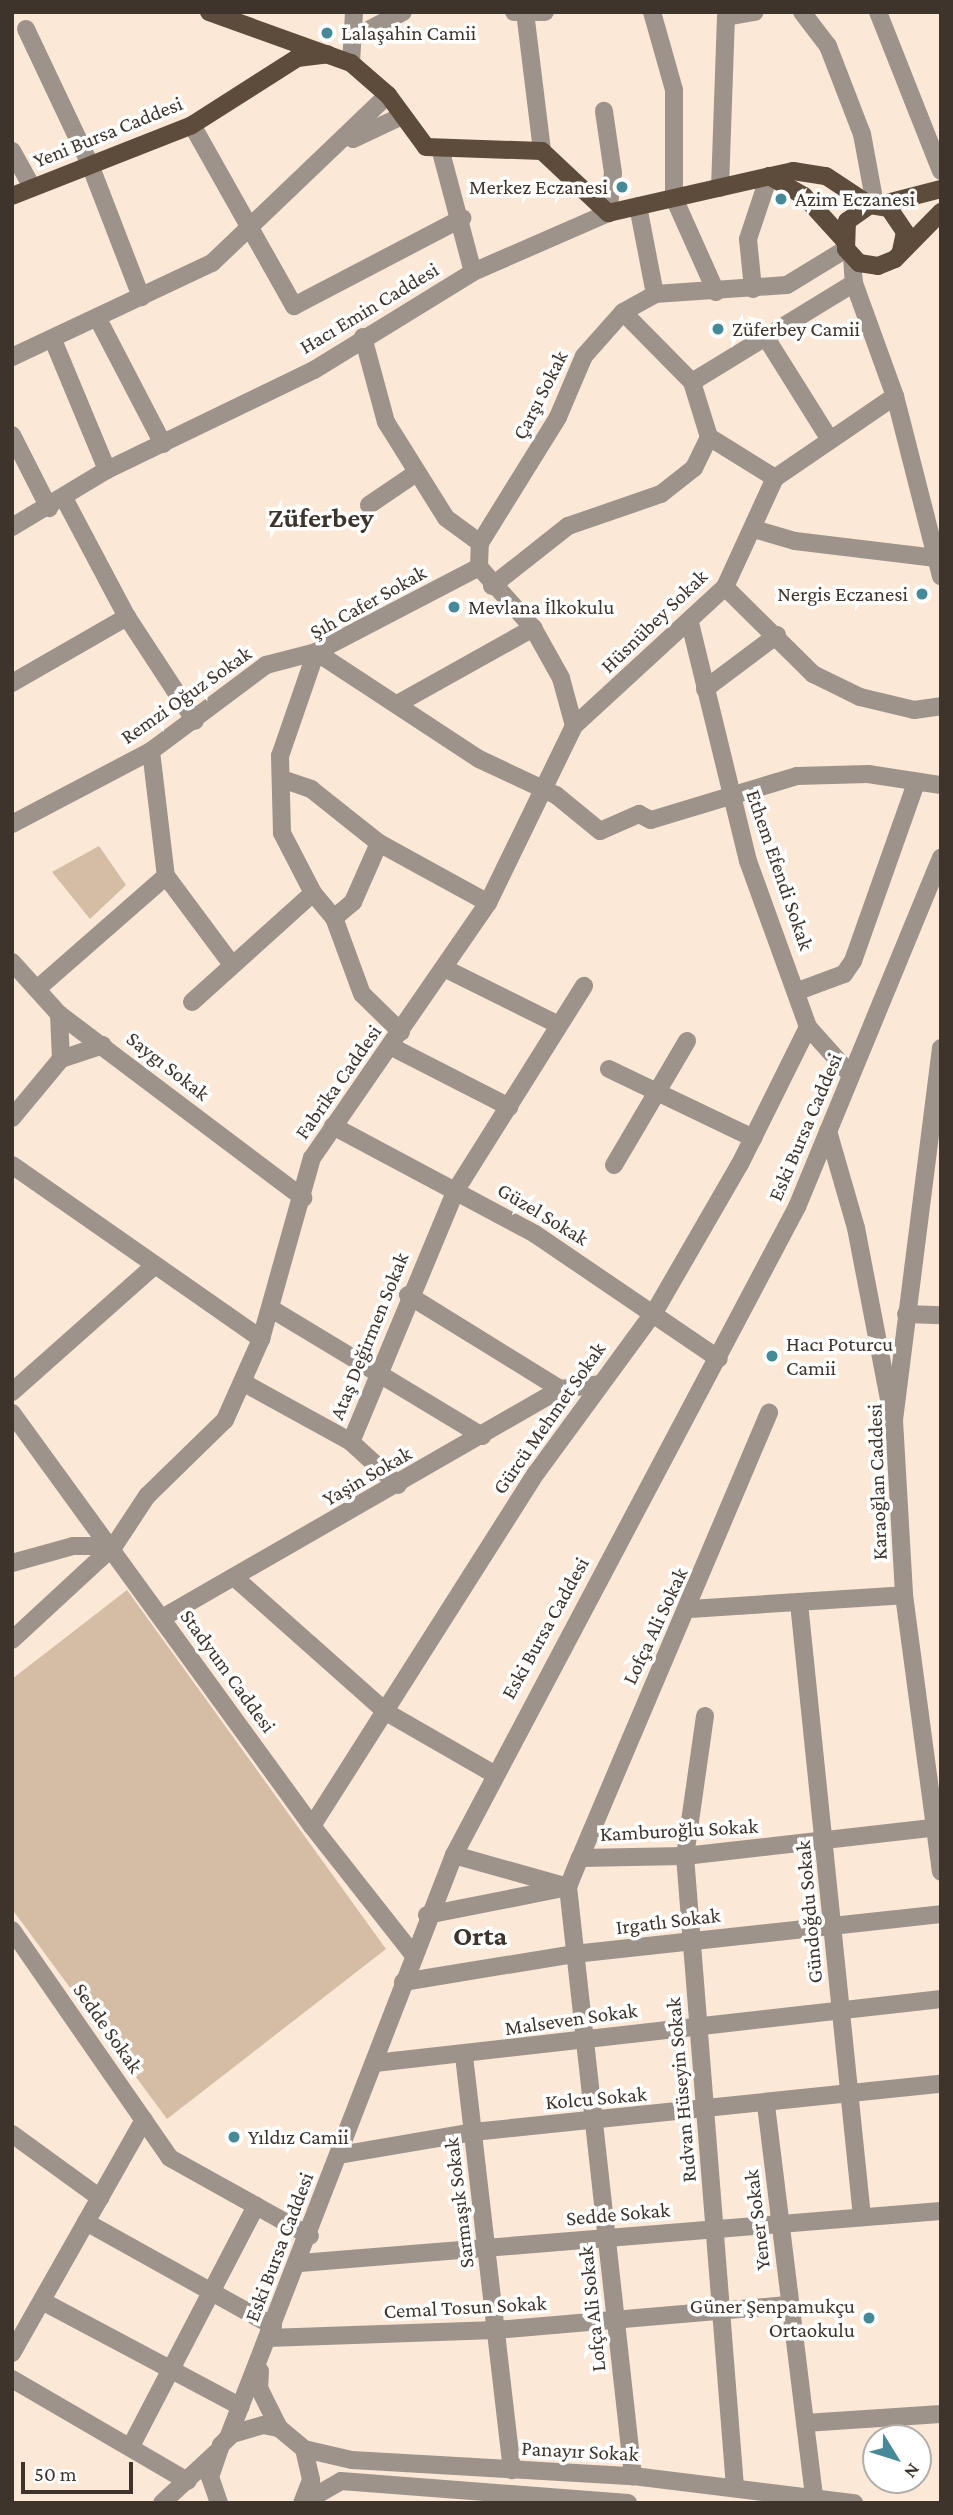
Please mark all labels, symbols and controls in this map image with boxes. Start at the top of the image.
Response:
place label: Lalaşahin Camii [341,20,476,46]
marker: Lalaşahin Camii [319,25,335,41]
street label: Yeni Bursa Caddesi [30,91,186,173]
place label: Merkez Eczanesi [469,174,608,200]
marker: Merkez Eczanesi [614,179,630,195]
place label: Azim Eczanesi [795,186,915,212]
marker: Azim Eczanesi [773,191,789,207]
street label: Hacı Emin Caddesi [295,257,443,359]
place label: Züferbey Camii [732,316,860,342]
marker: Züferbey Camii [710,321,726,337]
street label: Çarşı Sokak [507,346,573,444]
district label: Züferbey [268,501,374,535]
street label: Şıh Cafer Sokak [305,560,431,644]
street label: Hüsnübey Sokak [595,564,713,678]
place label: Nergis Eczanesi [777,581,908,607]
marker: Nergis Eczanesi [914,586,930,602]
place label: Mevlana İlkokulu [468,594,614,620]
marker: Mevlana İlkokulu [446,599,462,615]
street label: Remzi Oğuz Sokak [116,641,256,749]
street label: Ethem Efendi Sokak [741,786,819,954]
street label: Fabrika Caddesi [289,1020,387,1144]
street label: Saygı Sokak [121,1026,215,1106]
street label: Eski Bursa Caddesi [763,1049,847,1205]
street label: Güzel Sokak [493,1177,593,1251]
street label: Ataş Değirmen Sokak [324,1249,414,1423]
place label: Hacı Poturcu Camii [786,1331,893,1381]
street label: Gürcü Mehmet Sokak [487,1337,611,1499]
marker: Hacı Poturcu Camii [764,1348,780,1364]
street label: Karaoğlan Caddesi [862,1403,892,1561]
street label: Yaşin Sokak [318,1440,416,1512]
street label: Eski Bursa Caddesi [496,1553,594,1703]
street label: Lofça Ali Sokak [617,1563,693,1689]
street label: Stadyum Caddesi [175,1604,281,1738]
street label: Kamburoğlu Sokak [599,1813,759,1847]
street label: Gündoğdu Sokak [790,1840,828,1984]
street label: Irgatlı Sokak [614,1902,722,1940]
district label: Orta [453,1919,507,1953]
street label: Sedde Sokak [68,1978,148,2078]
street label: Malseven Sokak [503,1997,639,2041]
street label: Rıdvan Hüseyin Sokak [660,1997,702,2183]
street label: Kolcu Sokak [544,2081,648,2115]
place label: Yıldız Camii [248,2124,349,2150]
marker: Yıldız Camii [226,2129,242,2145]
street label: Sarmaşık Sokak [438,2136,480,2270]
street label: Yener Sokak [738,2168,776,2272]
street label: Eski Bursa Caddesi [239,2169,319,2325]
street label: Sedde Sokak [565,2197,671,2231]
street label: Lofça Ali Sokak [573,2245,611,2373]
street label: Cemal Tosun Sokak [383,2290,547,2324]
place label: Güner Şenpamukçu Ortaokulu [690,2293,855,2343]
marker: Güner Şenpamukçu Ortaokulu [861,2310,877,2326]
north arrow [862,2424,932,2494]
street label: Panayır Sokak [521,2435,639,2467]
scale bar [24,2448,136,2492]
text: N [900,2459,925,2483]
text: 50 m [34,2462,77,2486]

